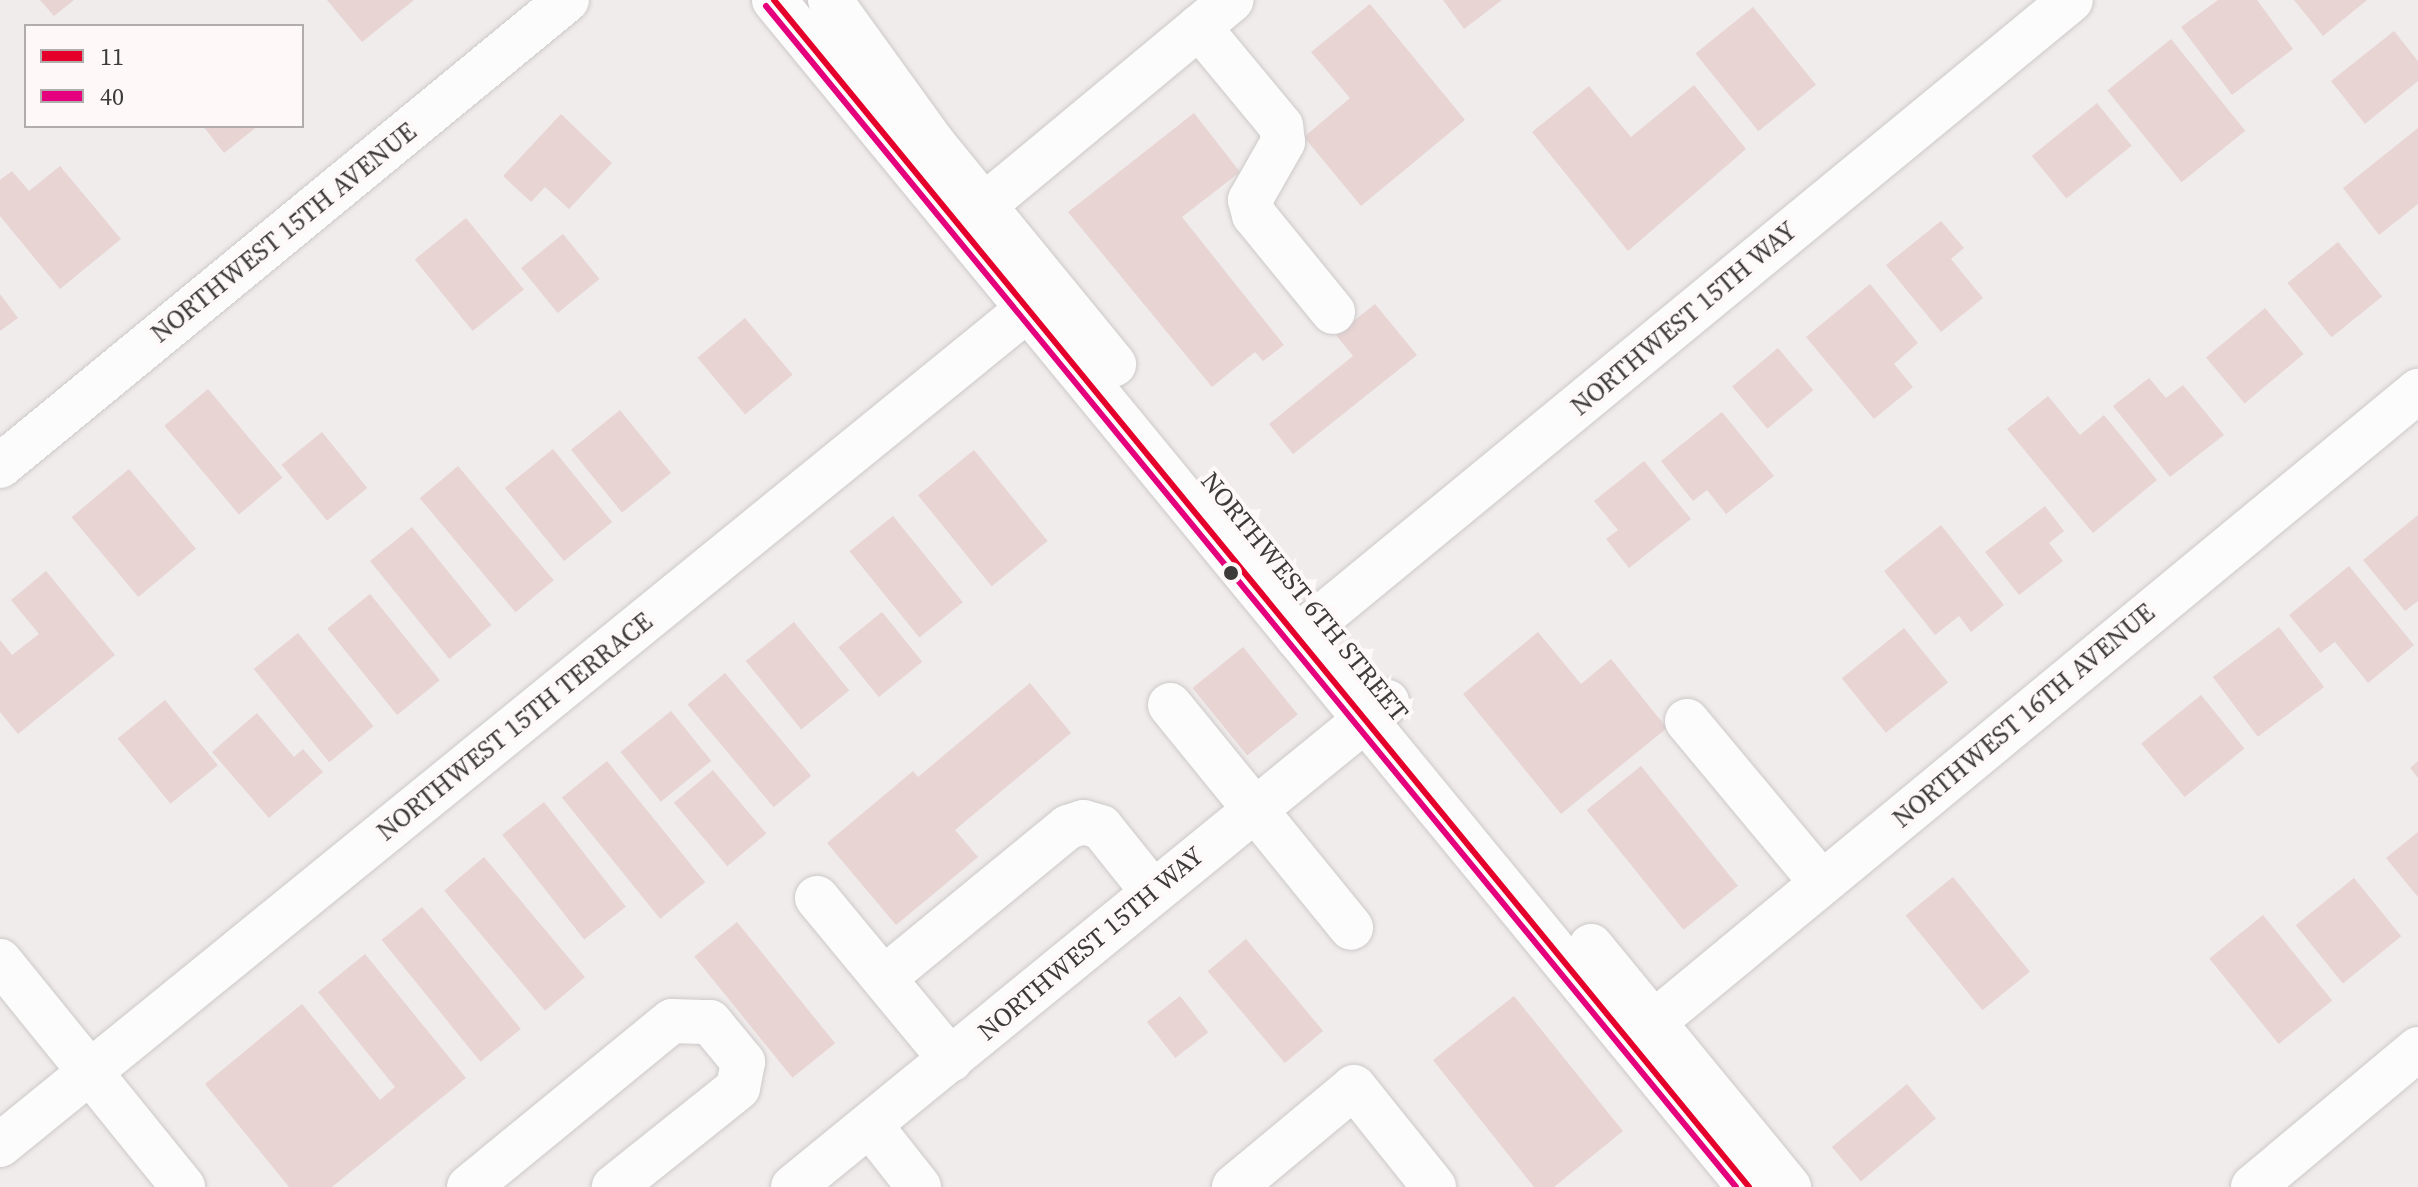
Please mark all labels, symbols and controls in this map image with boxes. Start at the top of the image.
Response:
legend [24,24,304,128]
text: 11 [100,40,124,73]
text: 40 [100,80,124,113]
street label: NORTHWEST 15TH AVENUE [145,116,423,350]
street label: NORTHWEST 15TH WAY [1564,215,1804,423]
street label: NORTHWEST 6TH STREET [1194,466,1414,728]
unlabelled marker [1223,565,1239,581]
street label: NORTHWEST 16TH AVENUE [1887,597,2161,835]
street label: NORTHWEST 15TH TERRACE [371,606,659,848]
street label: NORTHWEST 15TH WAY [971,840,1211,1048]

